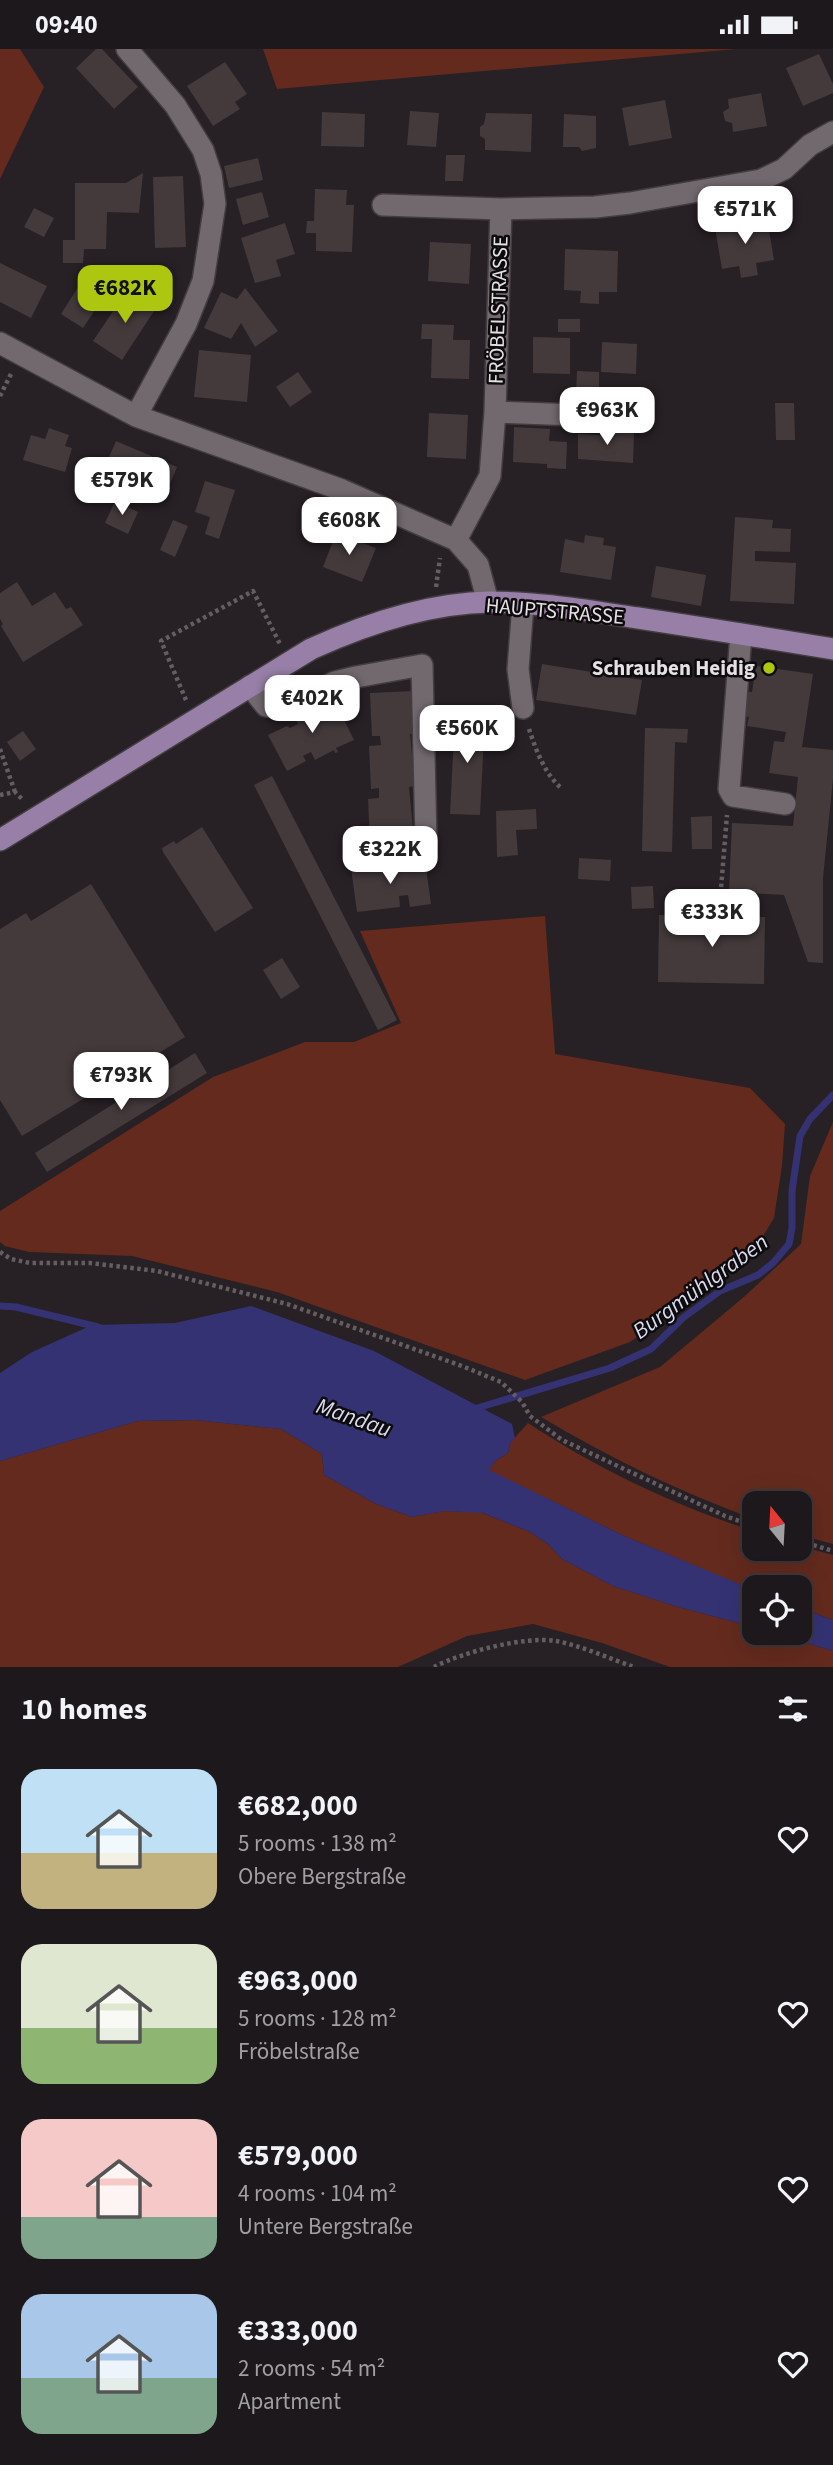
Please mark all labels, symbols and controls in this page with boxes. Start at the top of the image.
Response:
text: 09:40 [35,6,98,43]
pin: €571K [696,187,794,246]
text: €571K [714,192,776,225]
street label: FRÖBELSTRASSE [480,236,516,384]
pin: €682K [76,265,174,325]
text: €682K [94,271,156,304]
pin: €963K [558,387,656,447]
text: €963K [576,393,638,426]
pin: €579K [73,457,171,517]
text: €579K [91,463,153,496]
pin: €608K [300,497,398,557]
text: €608K [318,503,380,536]
street label: HAUPTSTRASSE [485,590,625,632]
place label: Schrauben Heidig [592,653,755,683]
marker: Schrauben Heidig [761,660,777,676]
pin: €402K [263,675,361,735]
text: €402K [281,681,343,714]
pin: €560K [418,705,516,765]
text: €560K [436,711,498,744]
pin: €322K [341,827,439,886]
text: €322K [359,832,421,865]
pin: €333K [663,890,761,949]
text: €333K [681,895,743,928]
pin: €793K [72,1053,170,1112]
text: €793K [90,1058,152,1091]
water label: Burgmühlgraben [626,1226,775,1347]
water label: Mandau [312,1389,396,1446]
north arrow [742,1491,812,1561]
map controls [742,1491,812,1645]
button: locate [742,1575,812,1645]
text: 10 homes [21,1688,147,1731]
icon: filters [774,1690,812,1728]
text: €682,000 [238,1784,358,1827]
icon: home [77,1797,161,1881]
icon: heart [774,1820,812,1858]
text: 5 rooms · 138 m² [238,1827,397,1860]
text: Obere Bergstraße [238,1860,406,1893]
text: €963,000 [238,1959,358,2002]
icon: home [77,1972,161,2056]
icon: heart [774,1995,812,2033]
text: 5 rooms · 128 m² [238,2002,397,2035]
text: Fröbelstraße [238,2035,360,2068]
text: €579,000 [238,2134,358,2177]
icon: home [77,2147,161,2231]
icon: heart [774,2170,812,2208]
text: 4 rooms · 104 m² [238,2177,397,2210]
text: Untere Bergstraße [238,2210,413,2243]
text: €333,000 [238,2309,358,2352]
icon: home [77,2322,161,2406]
icon: heart [774,2345,812,2383]
text: 2 rooms · 54 m² [238,2352,385,2385]
text: Apartment [238,2385,341,2418]

